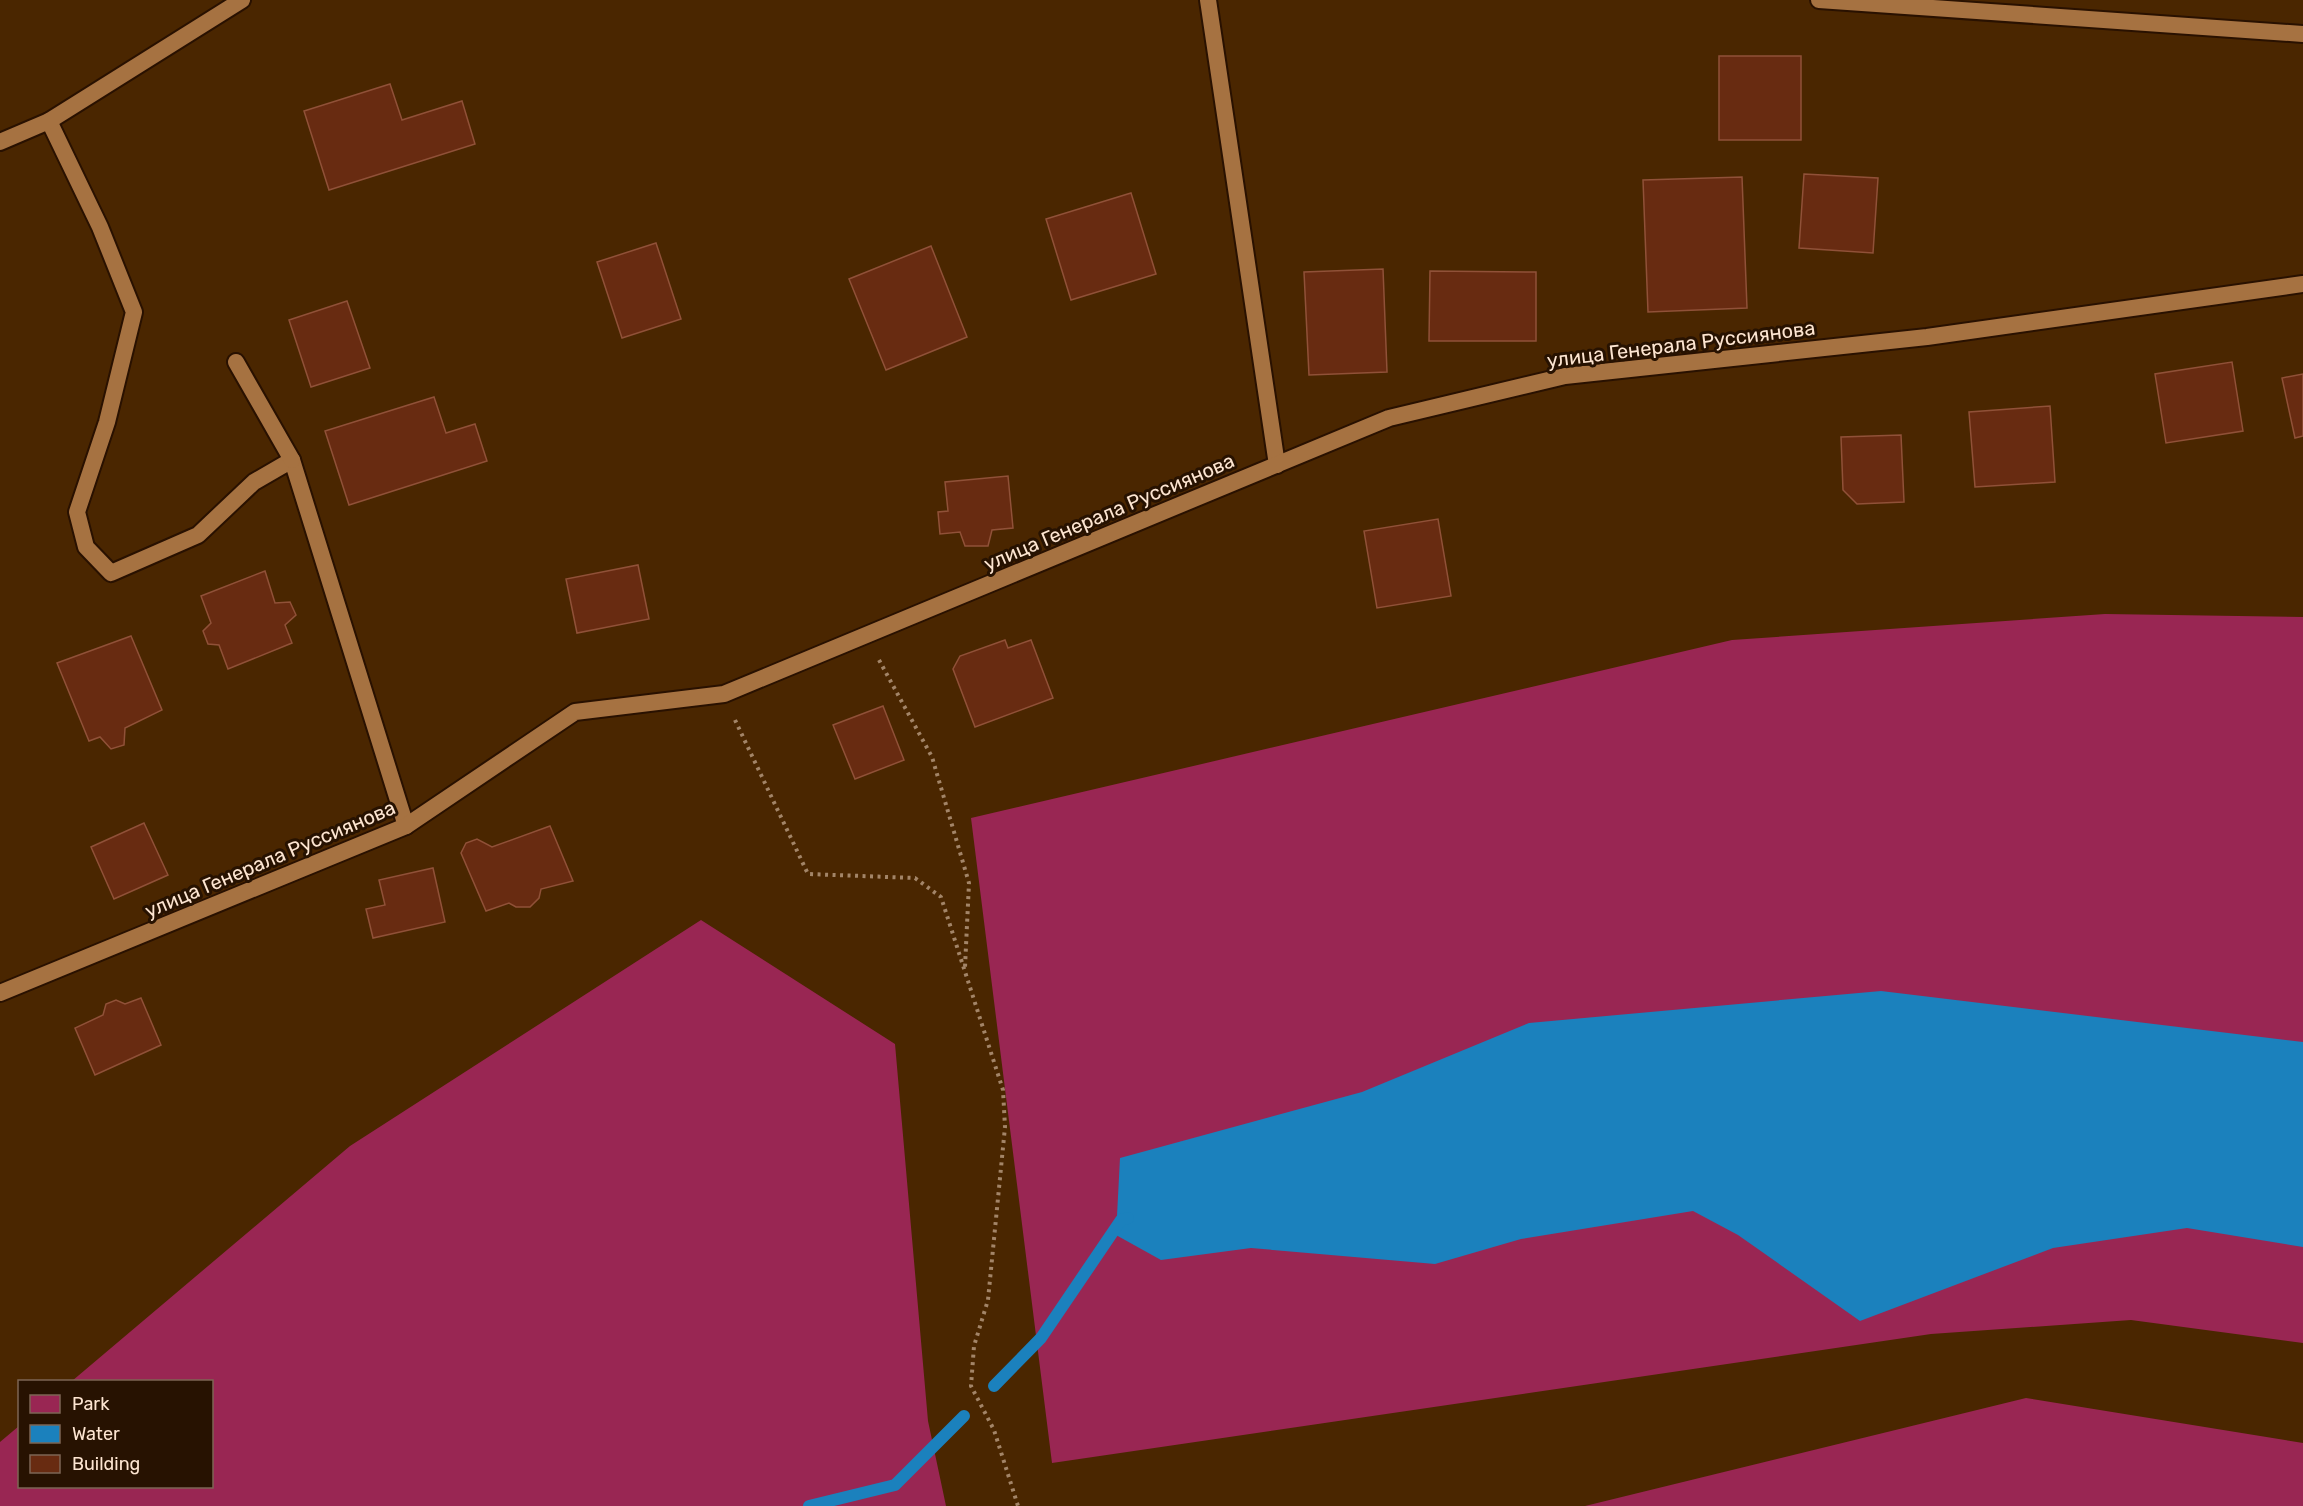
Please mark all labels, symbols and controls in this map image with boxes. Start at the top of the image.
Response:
street label: улица Генерала Руссиянова [1546,316,1816,372]
street label: улица Генерала Руссиянова [980,448,1238,576]
street label: улица Генерала Руссиянова [141,795,399,923]
legend [18,1380,213,1488]
text: Park [72,1393,110,1415]
text: Water [72,1423,120,1445]
text: Building [72,1453,140,1475]

